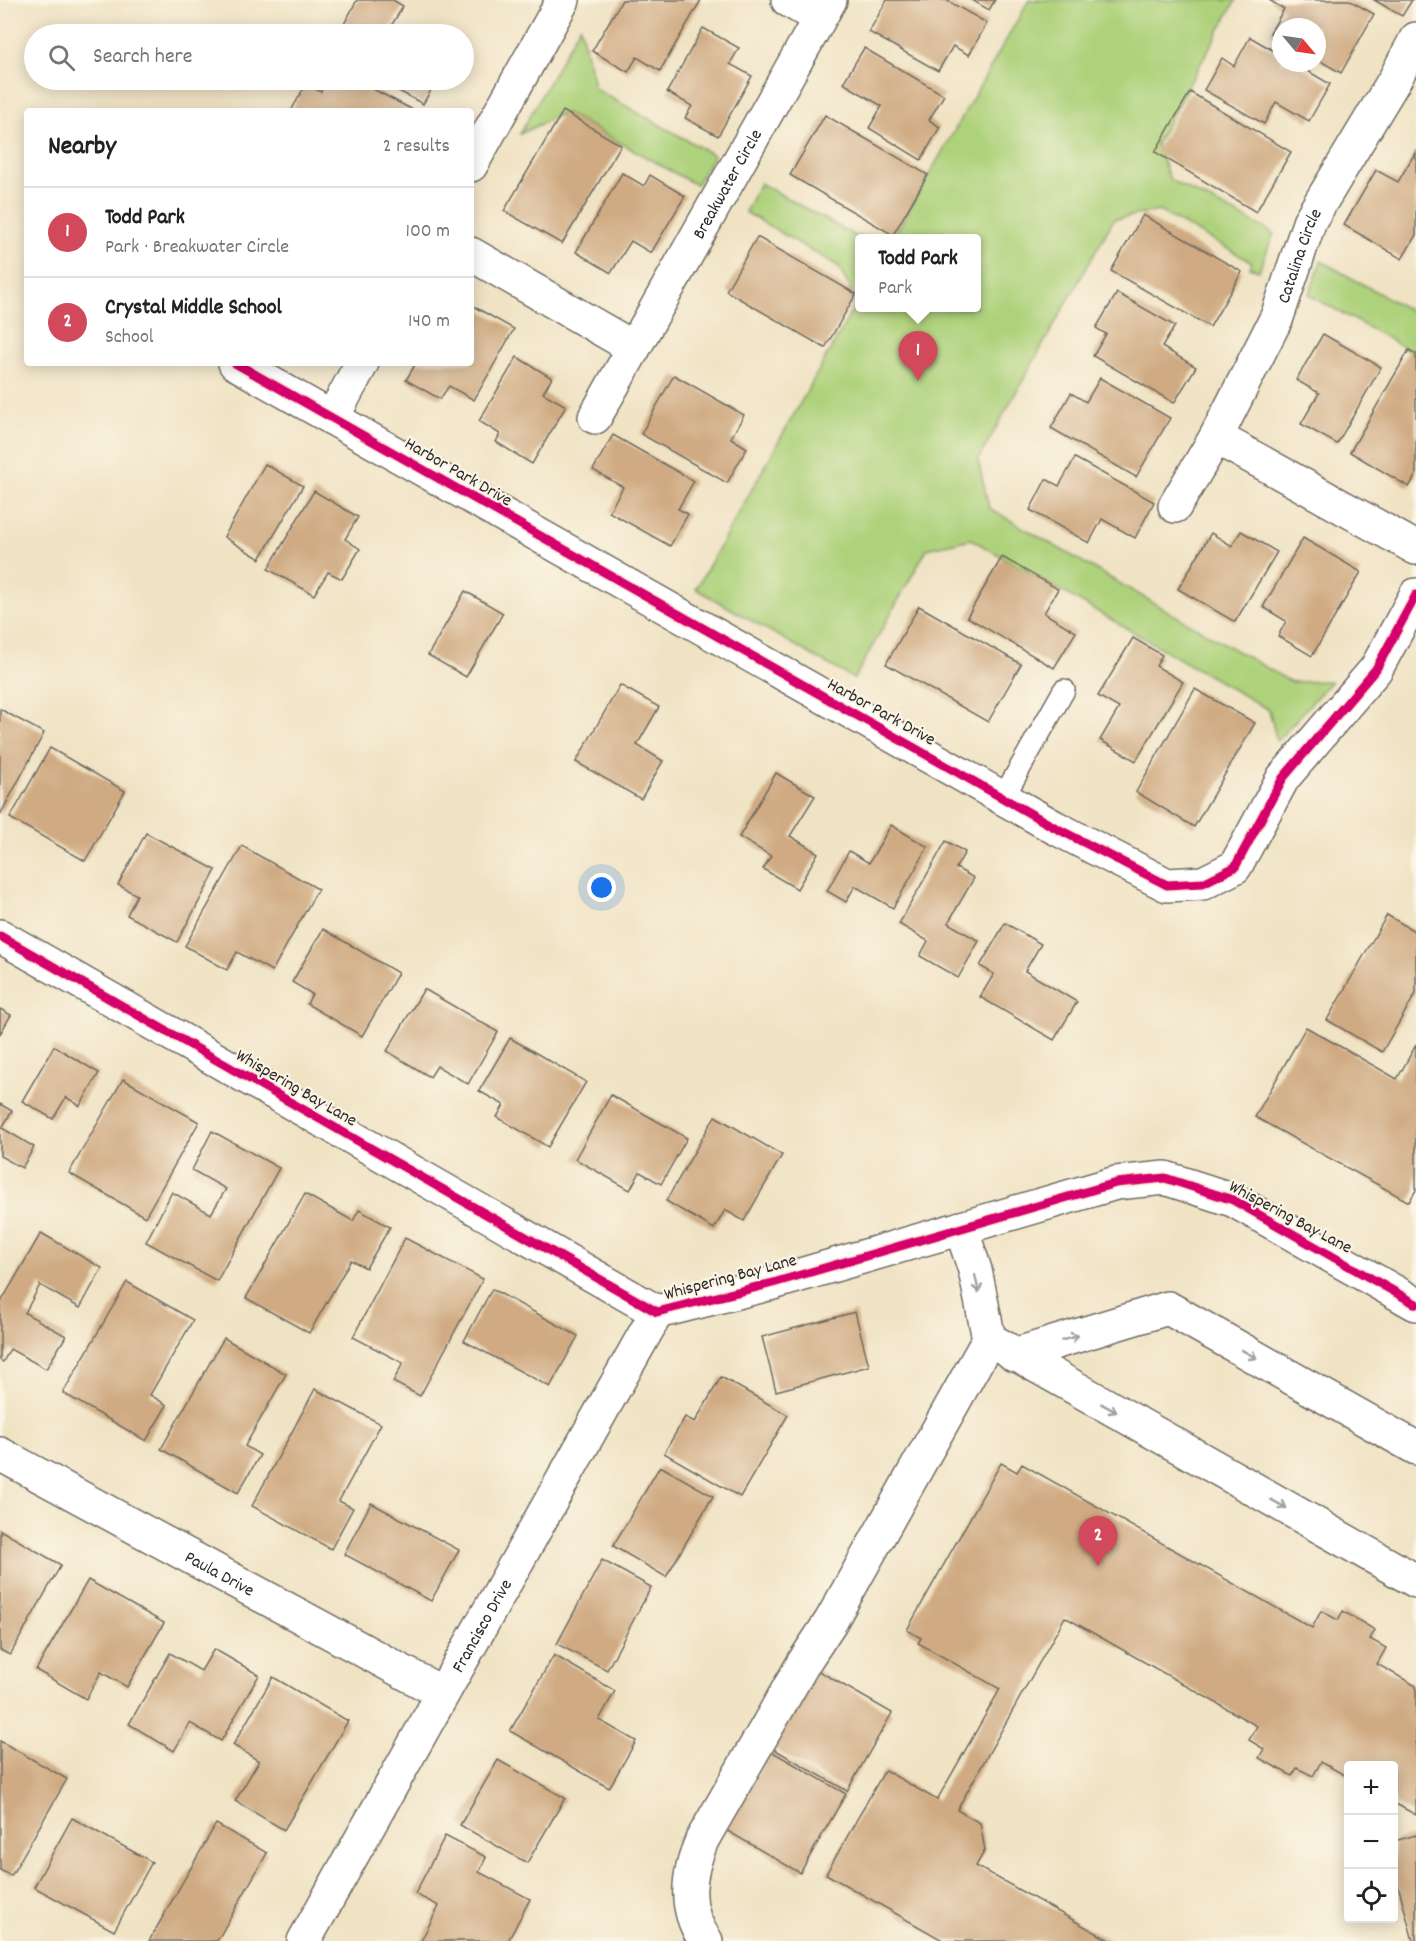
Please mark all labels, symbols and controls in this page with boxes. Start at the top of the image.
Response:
north arrow [1272,18,1326,72]
search box [24,24,474,90]
icon: search [45,41,78,74]
text: Search here [93,42,192,73]
street label: Breakwater Circle [688,125,770,244]
text: Nearby [48,129,116,166]
text: 2 results [383,133,450,161]
text: Todd Park [105,203,185,234]
street label: Catalina Circle [1273,204,1329,307]
text: 1 [65,218,70,246]
text: 100 m [406,218,450,246]
text: Park · Breakwater Circle [105,234,289,262]
popup [855,234,981,312]
text: Todd Park [878,244,958,275]
text: Park [878,275,912,303]
text: Crystal Middle School [105,293,282,324]
text: 2 [63,308,72,336]
text: 140 m [408,308,450,336]
text: School [105,324,154,352]
pin: 1 [898,332,938,381]
street label: Harbor Park Drive [399,432,516,514]
street label: Harbor Park Drive [822,673,940,753]
your location [587,873,616,902]
street label: Whispering Bay Lane [230,1044,361,1134]
street label: Whispering Bay Lane [1224,1175,1356,1261]
street label: Whispering Bay Lane [662,1249,800,1308]
one-way arrow [972,1274,984,1293]
one-way arrow [1060,1332,1079,1343]
one-way arrow [1240,1348,1257,1360]
one-way arrow [1100,1402,1117,1414]
one-way arrow [1270,1498,1287,1510]
pin: 2 [1078,1516,1118,1566]
street label: Paula Drive [179,1546,258,1604]
street label: Francisco Drive [447,1575,520,1678]
map controls [1344,1761,1398,1923]
button: + [1344,1761,1398,1815]
button: − [1344,1815,1398,1869]
button: locate [1344,1869,1398,1923]

